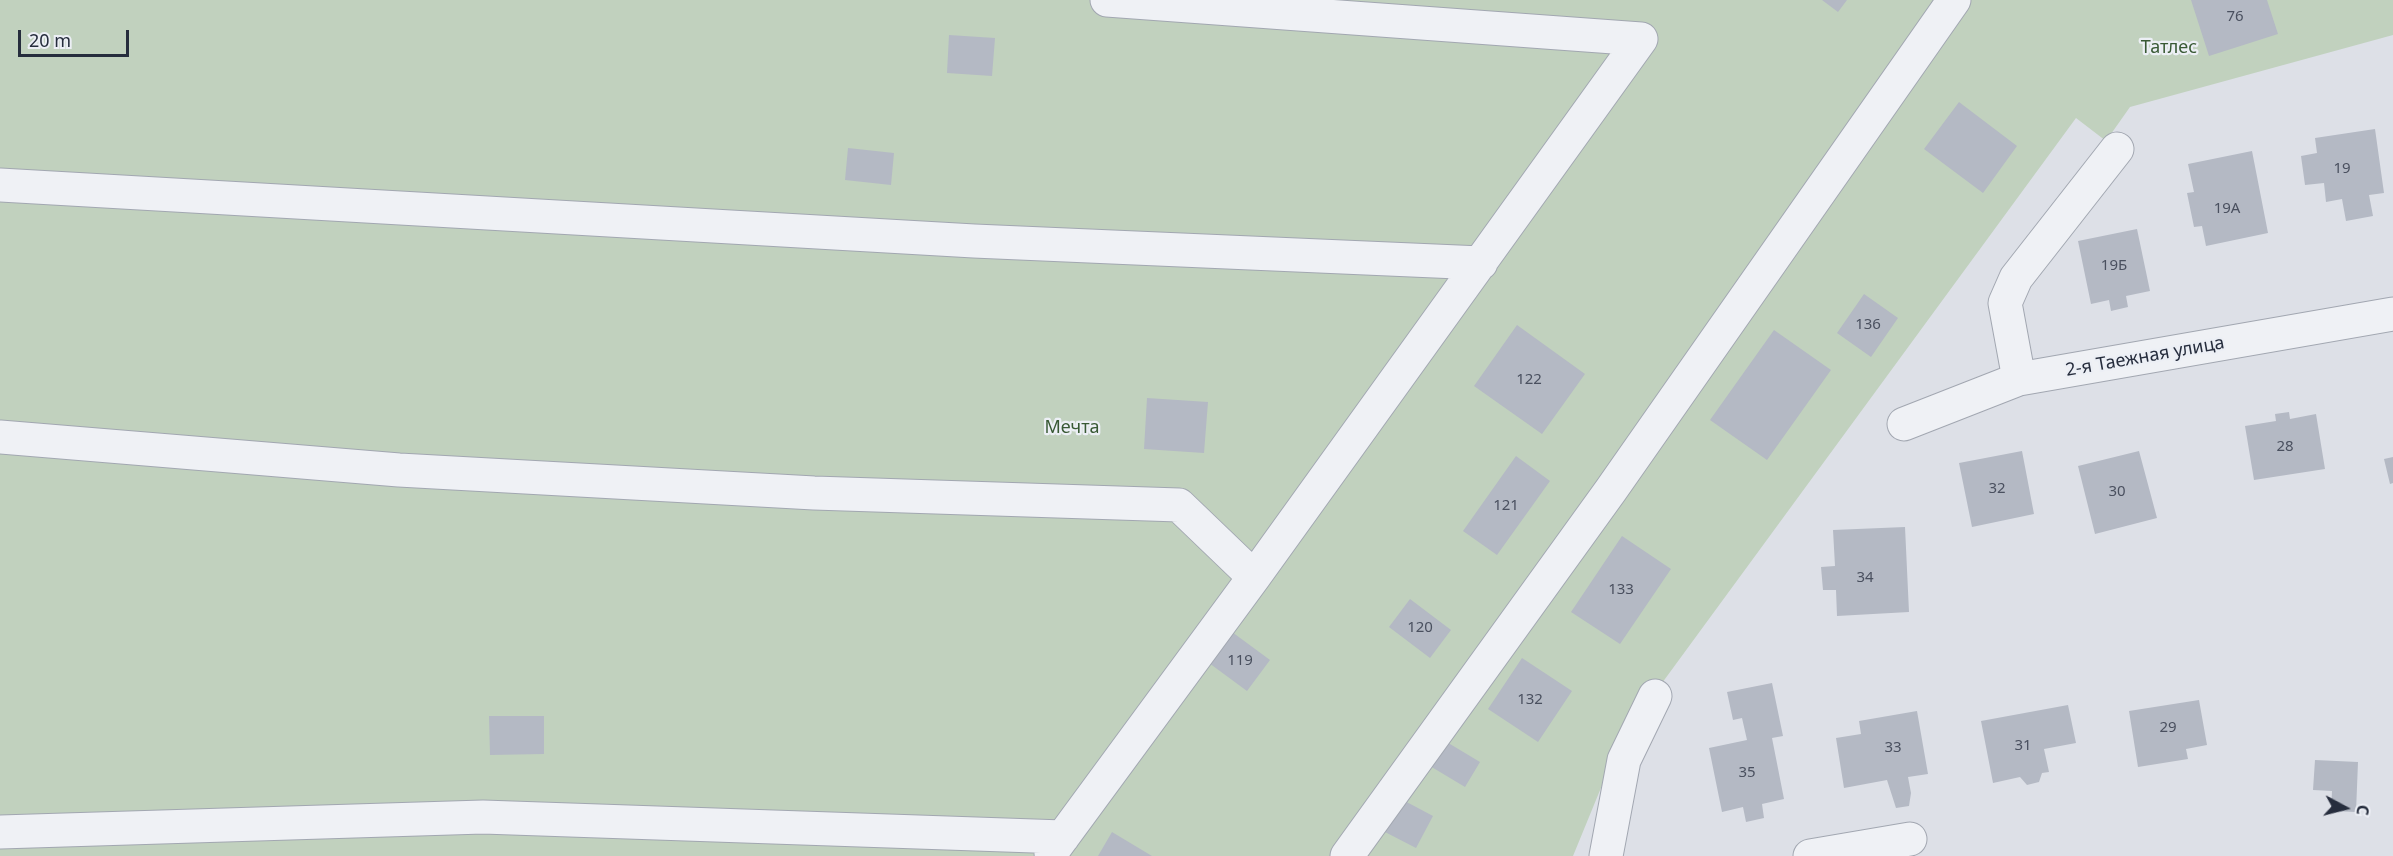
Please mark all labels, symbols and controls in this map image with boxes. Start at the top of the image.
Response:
house number: 76 [2226,8,2244,26]
scale bar [21,18,132,56]
text: 20 m [29,28,71,52]
park label: Татлес [2141,37,2197,59]
house number: 19 [2333,160,2351,178]
house number: 19А [2214,200,2240,218]
house number: 19Б [2101,257,2127,275]
house number: 136 [1855,316,1881,334]
street label: 2-я Таежная улица [2064,332,2226,382]
house number: 122 [1516,371,1542,389]
park label: Мечта [1044,417,1100,439]
house number: 28 [2276,438,2294,456]
house number: 32 [1988,480,2006,498]
house number: 30 [2108,483,2126,501]
house number: 121 [1493,497,1519,515]
house number: 34 [1856,569,1874,587]
house number: 133 [1608,581,1634,599]
house number: 120 [1407,619,1433,637]
house number: 119 [1227,652,1253,670]
house number: 132 [1517,691,1543,709]
house number: 29 [2159,719,2177,737]
house number: 31 [2014,737,2032,755]
house number: 33 [1884,739,1902,757]
house number: 35 [1738,764,1756,782]
north arrow [2315,778,2375,838]
text: С [2351,804,2374,817]

